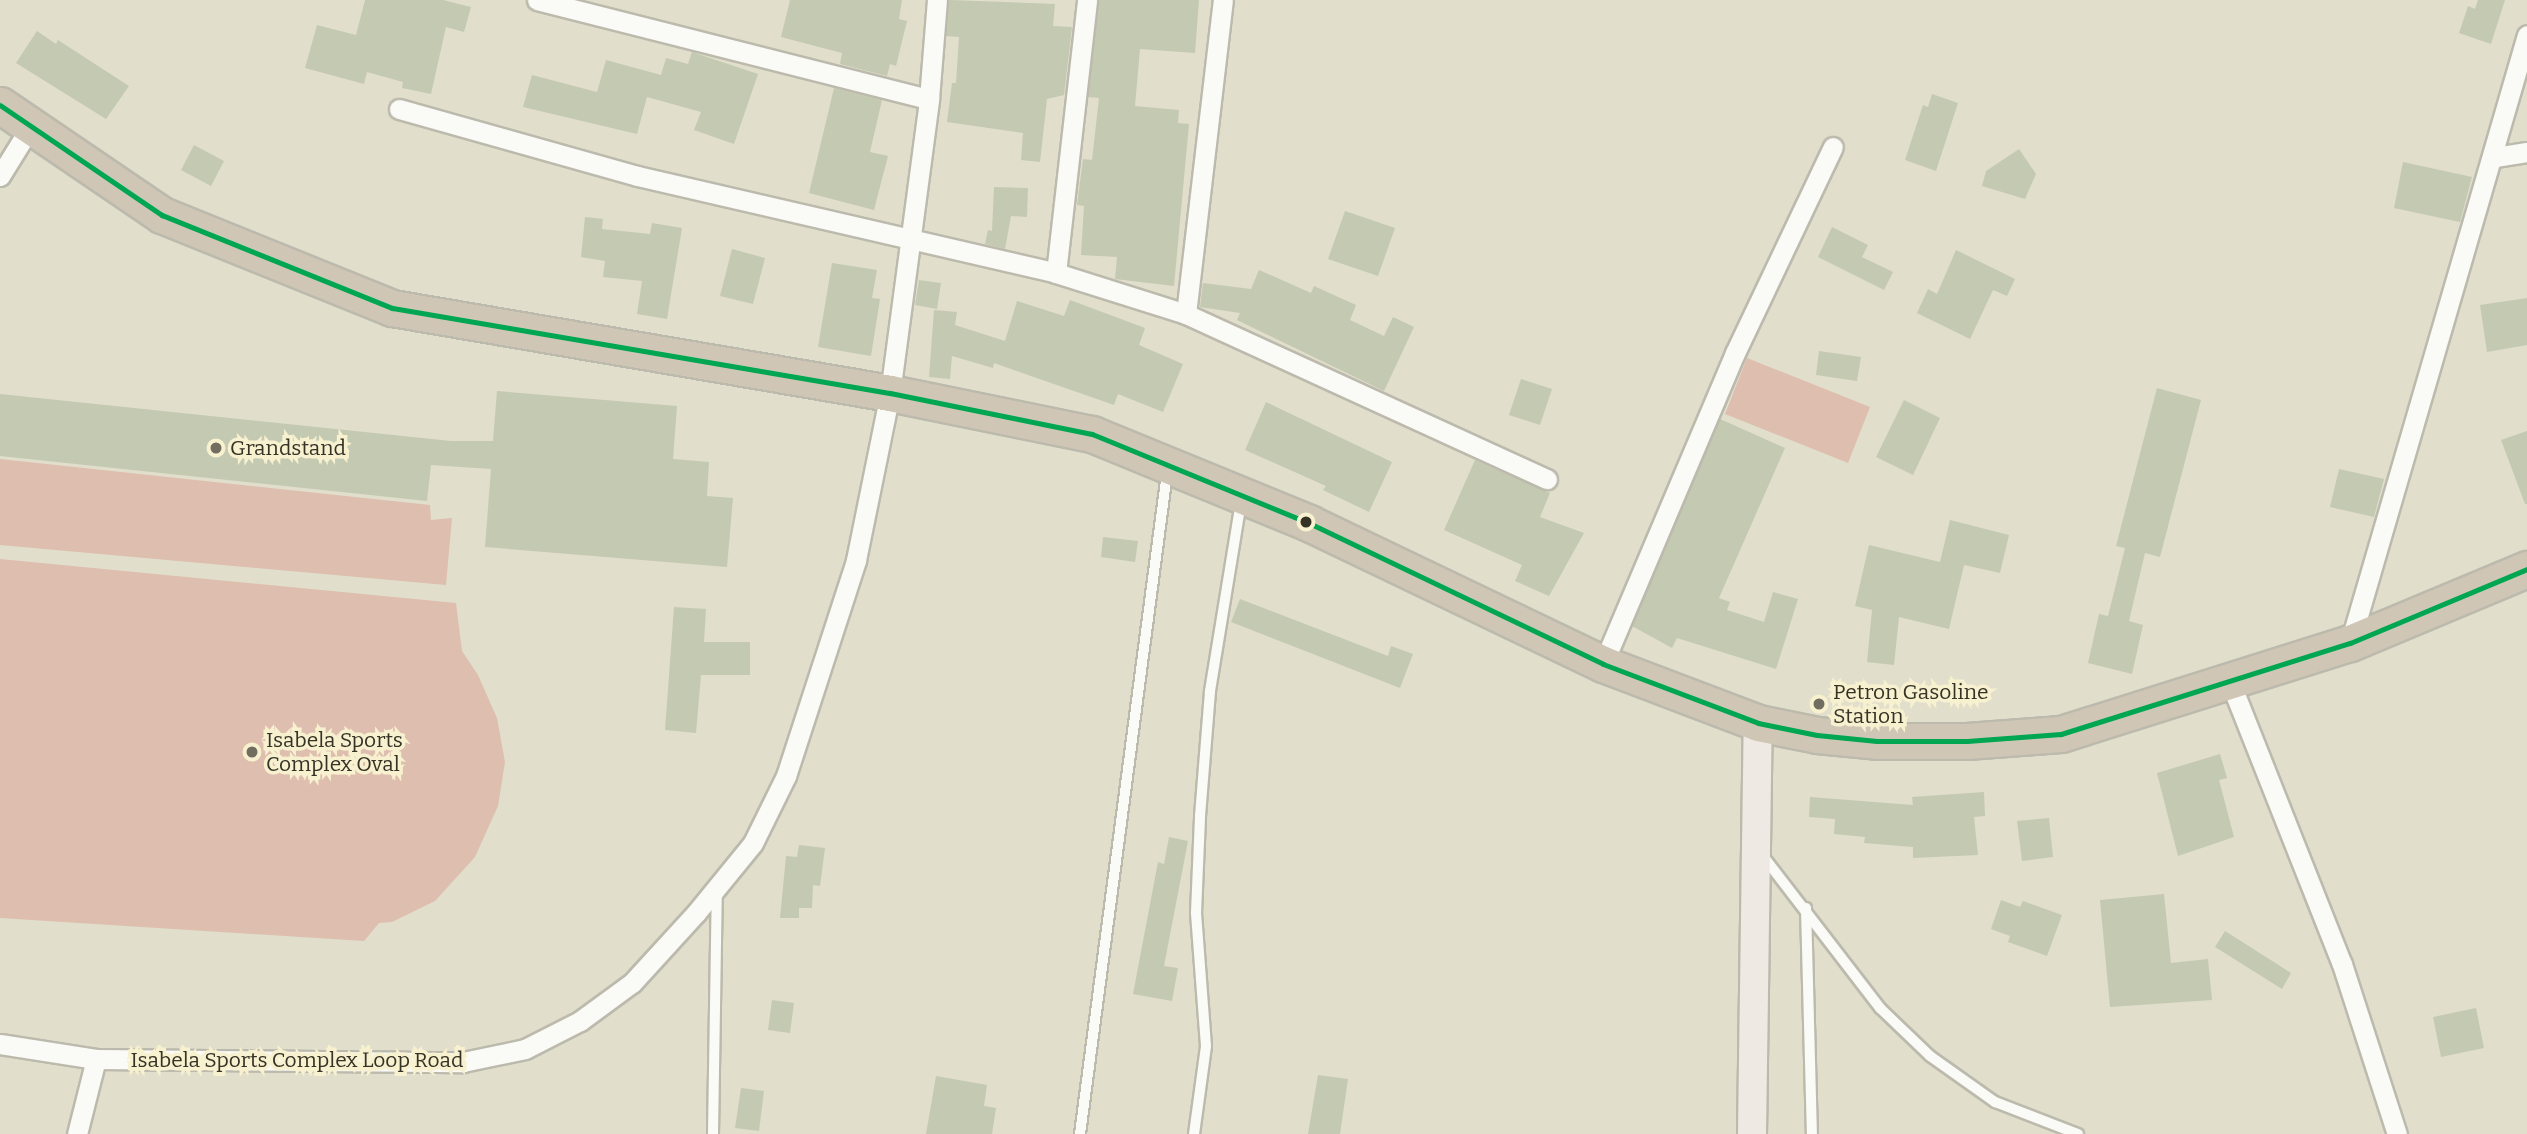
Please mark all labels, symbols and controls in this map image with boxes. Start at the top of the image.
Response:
place label: Grandstand [230,435,346,461]
marker: Grandstand [208,440,224,456]
unlabelled marker [1299,515,1313,529]
place label: Petron Gasoline Station [1833,679,1989,729]
marker: Petron Gasoline Station [1811,696,1827,712]
place label: Isabela Sports Complex Oval [266,727,403,777]
marker: Isabela Sports Complex Oval [244,744,260,760]
street label: Isabela Sports Complex Loop Road [131,1047,463,1073]

